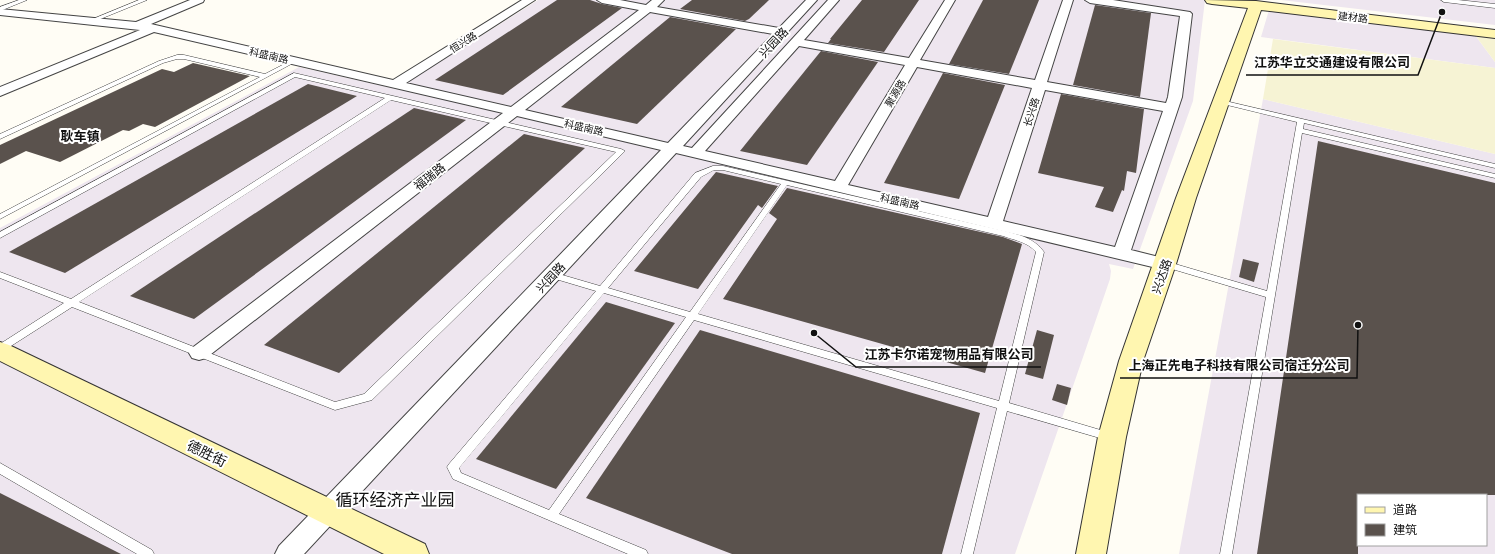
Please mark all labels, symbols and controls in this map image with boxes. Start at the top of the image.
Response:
street label: 建材路 [1337,8,1369,26]
street label: 兴园路 [755,23,791,61]
street label: 恒兴路 [447,28,479,56]
street label: 科盛南路 [248,44,290,66]
callout: 江苏华立交通建设有限公司 [1246,50,1418,75]
text: 江苏华立交通建设有限公司 [1254,53,1410,70]
street label: 聚源路 [881,77,909,109]
street label: 长兴路 [1020,96,1042,128]
street label: 科盛南路 [563,116,605,138]
district label: 耿车镇 [60,127,100,144]
street label: 福瑞路 [410,159,448,193]
street label: 科盛南路 [879,190,921,212]
street label: 兴达路 [1148,256,1174,296]
street label: 兴园路 [532,258,568,296]
callout: 江苏卡尔诺宠物用品有限公司 [856,342,1041,367]
text: 江苏卡尔诺宠物用品有限公司 [864,345,1034,362]
callout: 上海正先电子科技有限公司宿迁分公司 [1120,353,1357,378]
text: 上海正先电子科技有限公司宿迁分公司 [1128,356,1350,373]
street label: 德胜街 [184,435,230,471]
district label: 循环经济产业园 [336,488,455,510]
legend [1357,494,1487,546]
text: 道路 [1393,501,1417,517]
text: 建筑 [1393,521,1417,537]

